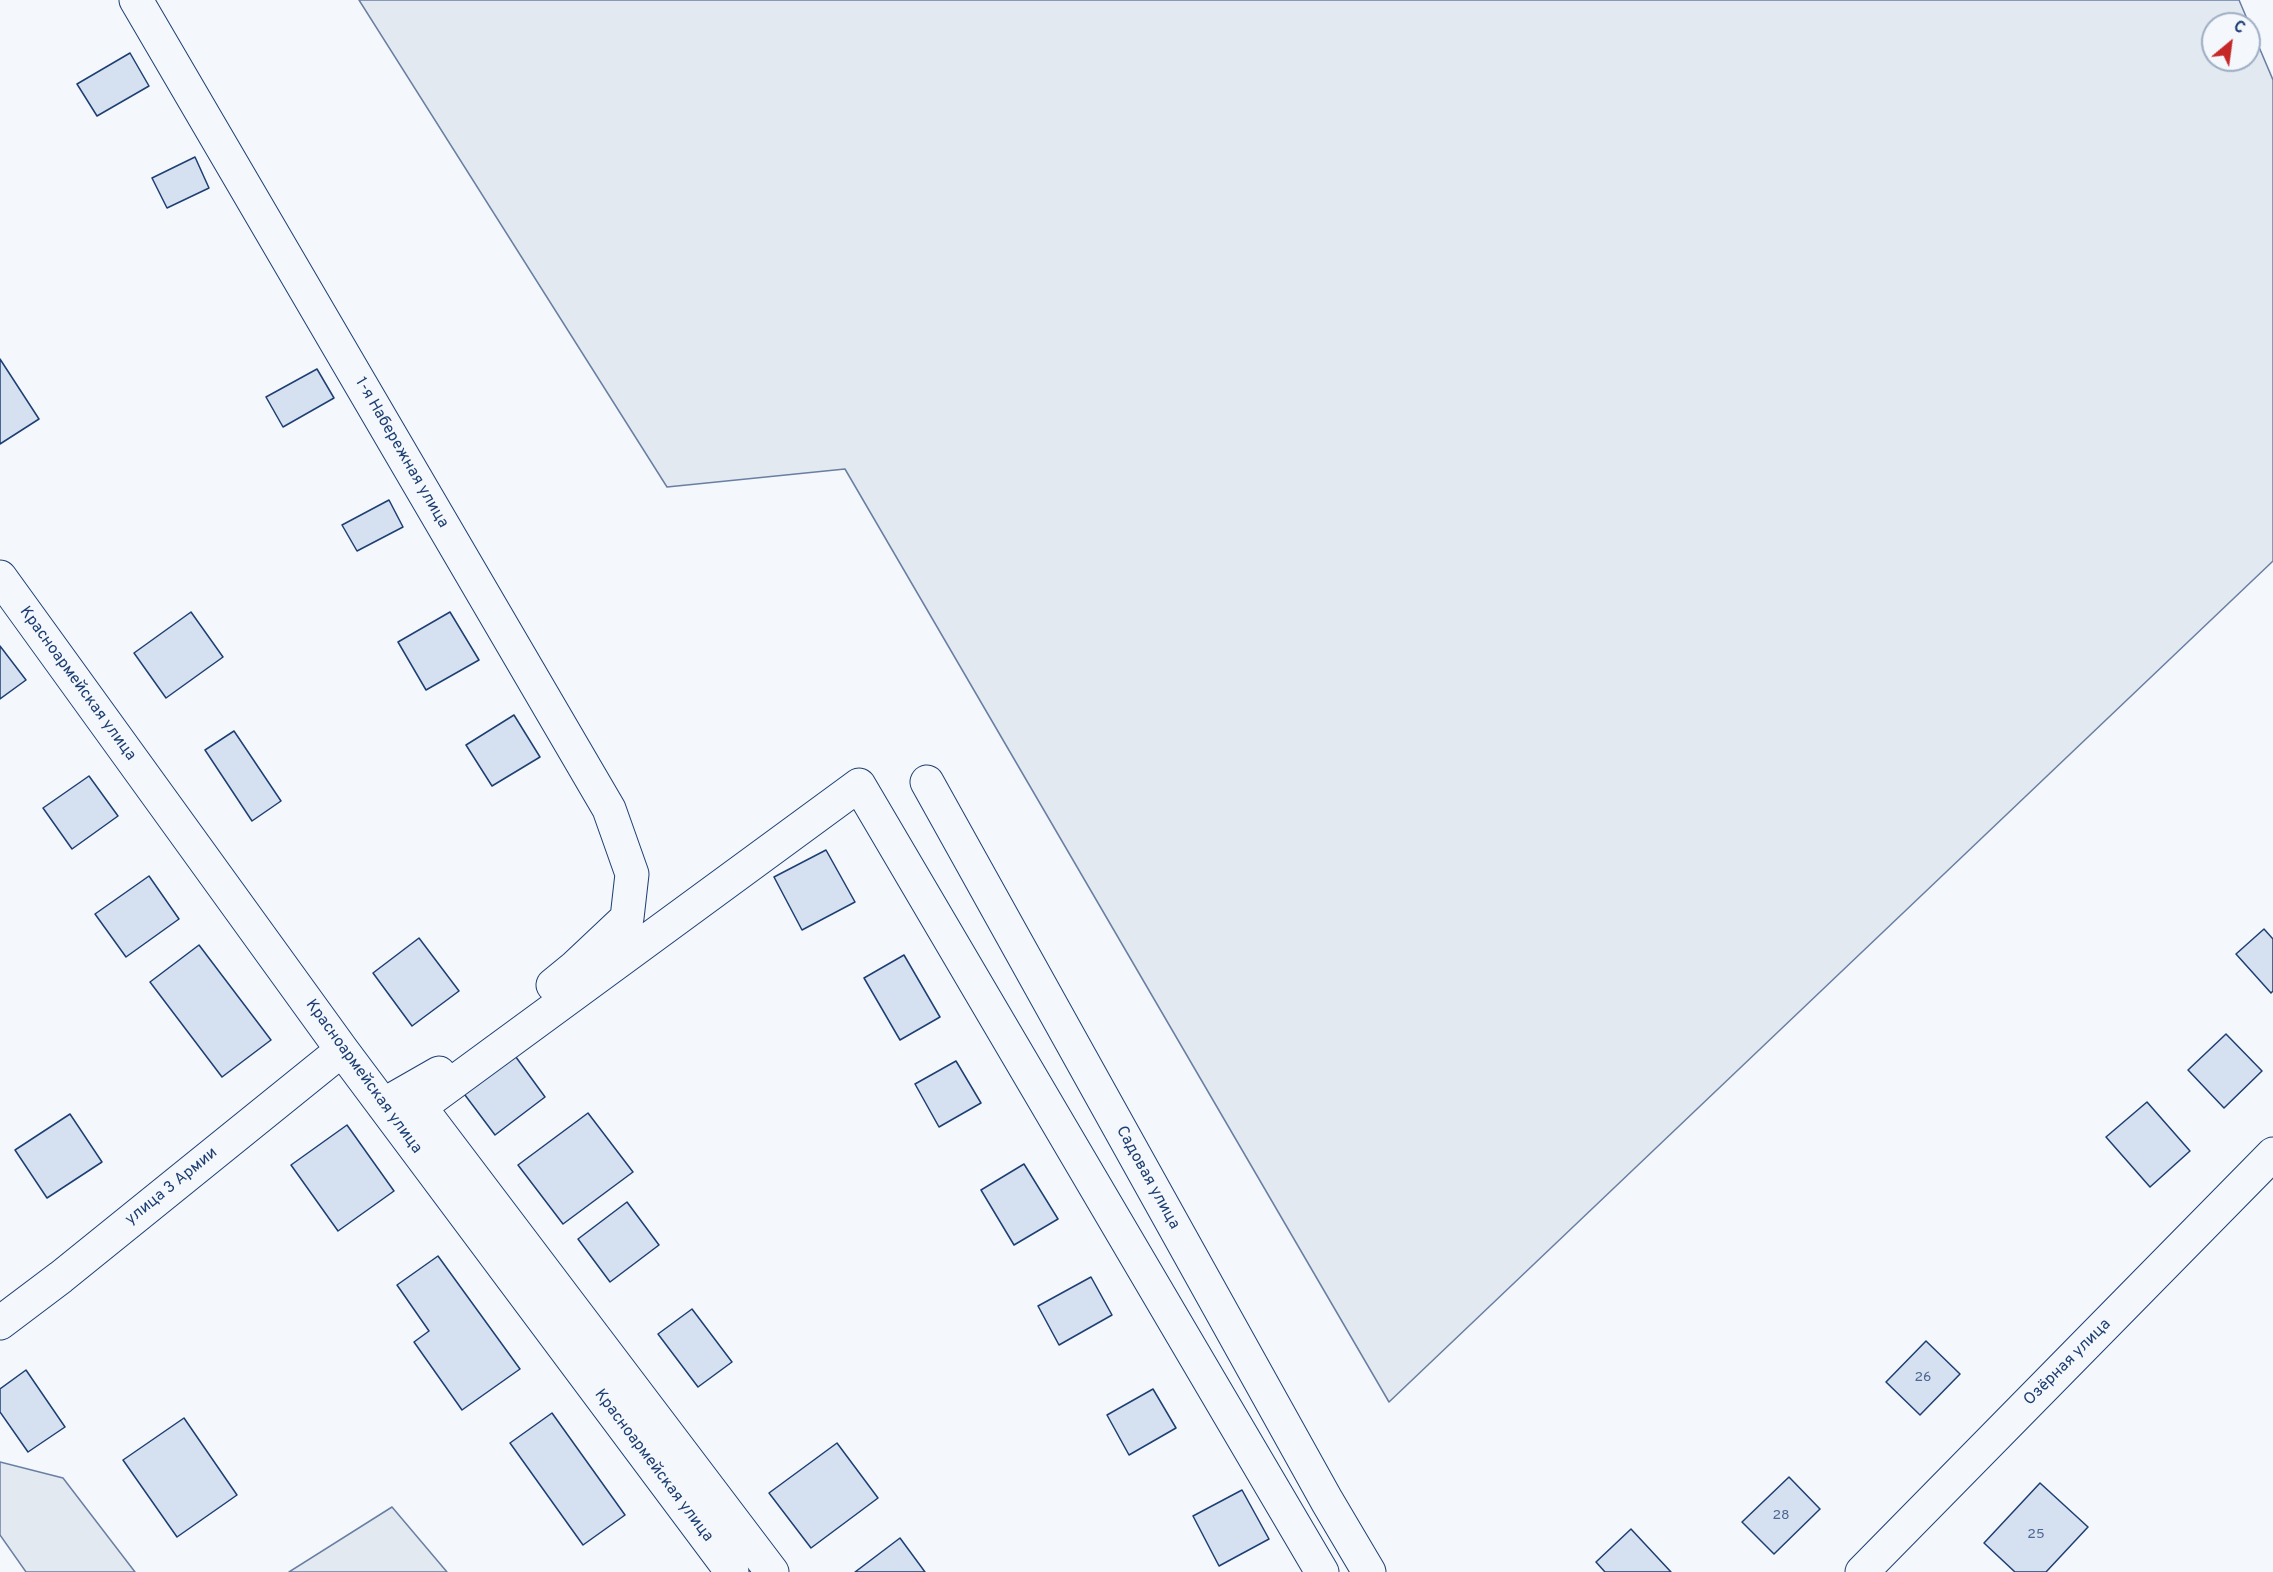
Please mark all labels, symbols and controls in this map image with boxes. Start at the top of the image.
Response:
north arrow [2201,12,2261,72]
text: С [2229,17,2248,39]
street label: 1-я Набережная улица [350,374,452,532]
street label: Красноармейская улица [15,603,139,765]
street label: Красноармейская улица [301,996,425,1158]
street label: Садовая улица [1111,1123,1183,1233]
street label: улица 3 Армии [122,1144,222,1230]
street label: Озёрная улица [2021,1316,2115,1410]
house number: 26 [1915,1370,1931,1386]
street label: Красноармейская улица [589,1386,717,1546]
house number: 28 [1772,1508,1790,1524]
house number: 25 [2027,1527,2045,1543]

